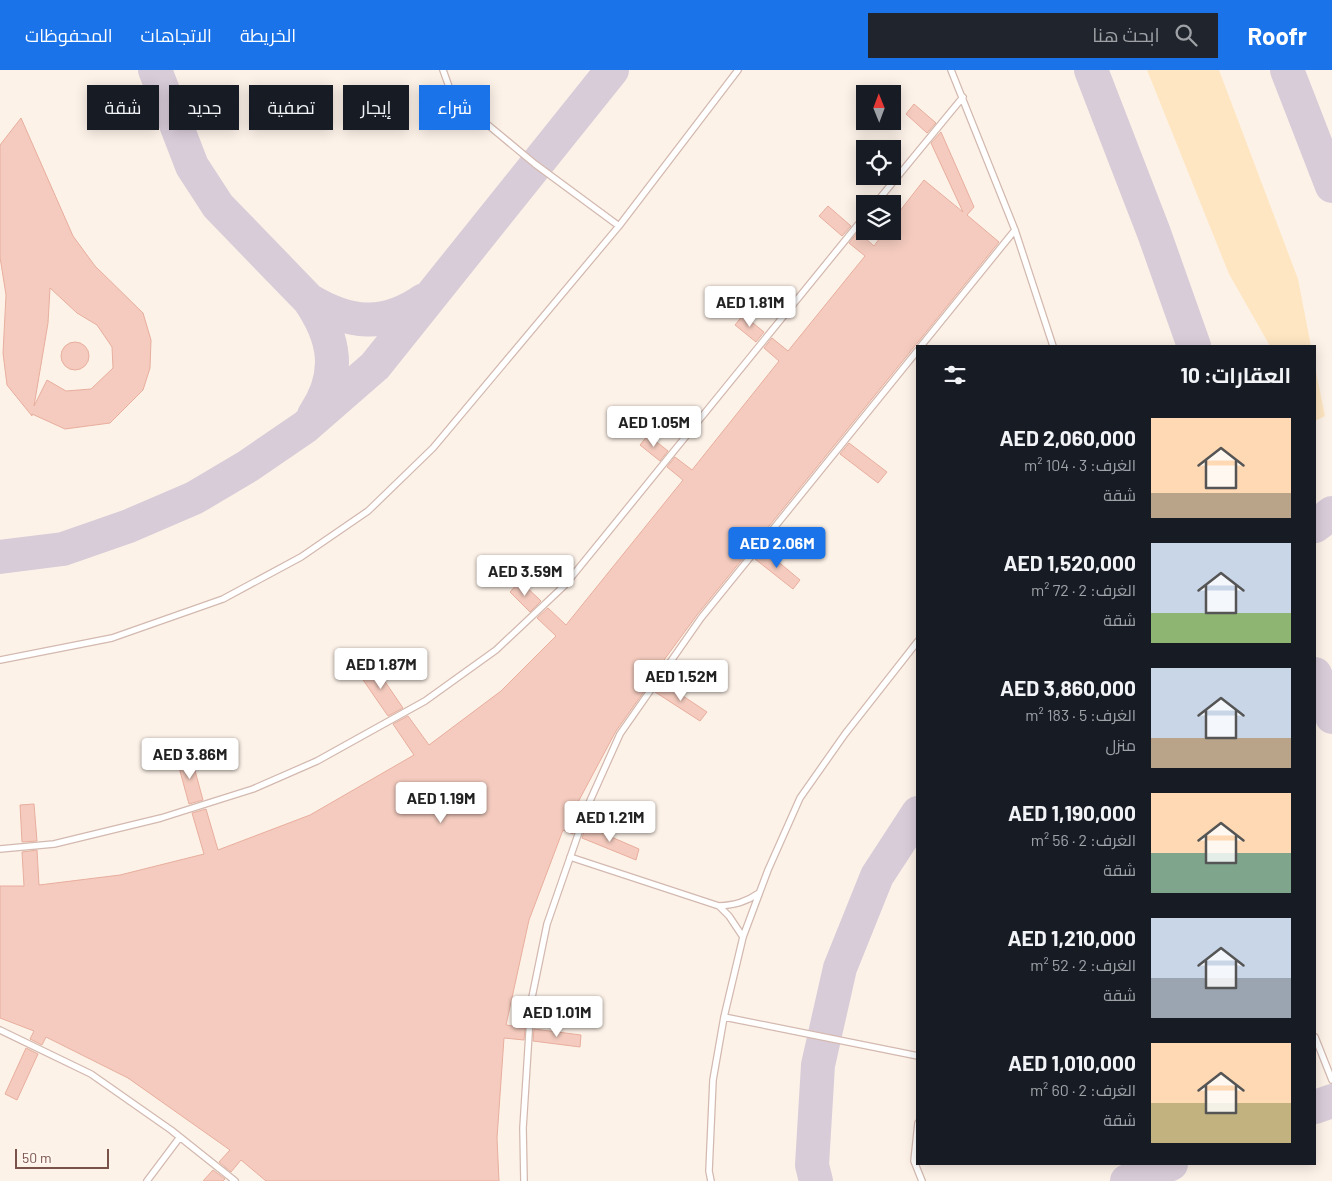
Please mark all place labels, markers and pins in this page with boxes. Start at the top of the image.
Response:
pin: AED 1.81M [693,286,807,328]
pin: AED 1.05M [597,406,711,448]
pin: AED 2.06M [720,526,834,569]
pin: AED 3.59M [468,554,582,597]
pin: AED 1.87M [324,648,438,690]
pin: AED 1.52M [624,660,738,702]
pin: AED 3.86M [133,738,247,780]
pin: AED 1.19M [384,782,498,824]
pin: AED 1.21M [553,800,667,843]
pin: AED 1.01M [500,996,614,1038]

